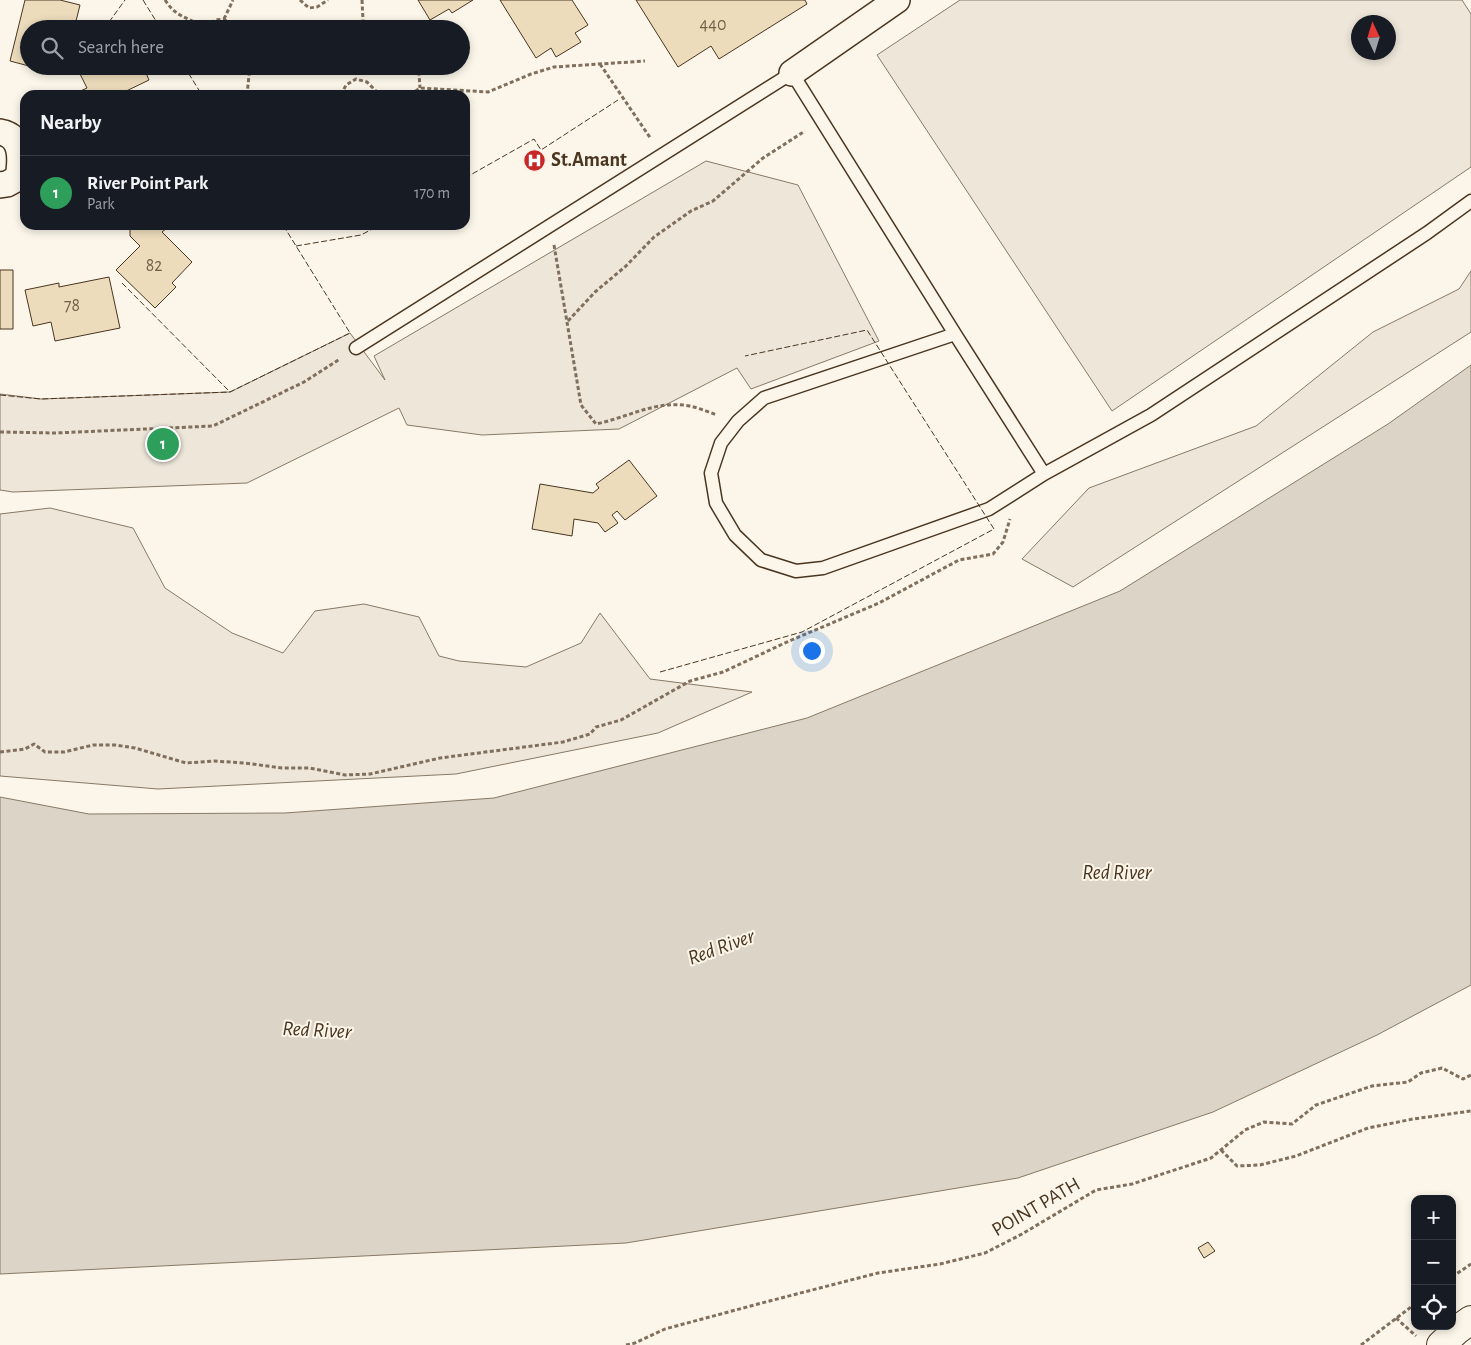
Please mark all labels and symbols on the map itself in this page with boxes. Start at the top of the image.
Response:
north arrow [1351,15,1396,60]
house number: 440 [700,16,726,34]
hospital icon: St.Amant [523,148,547,172]
place label: St.Amant [551,150,627,170]
house number: 82 [146,257,162,275]
house number: 78 [64,297,80,315]
pin: 1 [147,425,179,463]
your location [799,638,825,664]
water label: Red River [1082,862,1153,883]
water label: Red River [685,925,758,969]
water label: Red River [282,1018,353,1042]
street label: POINT PATH [988,1174,1084,1240]

